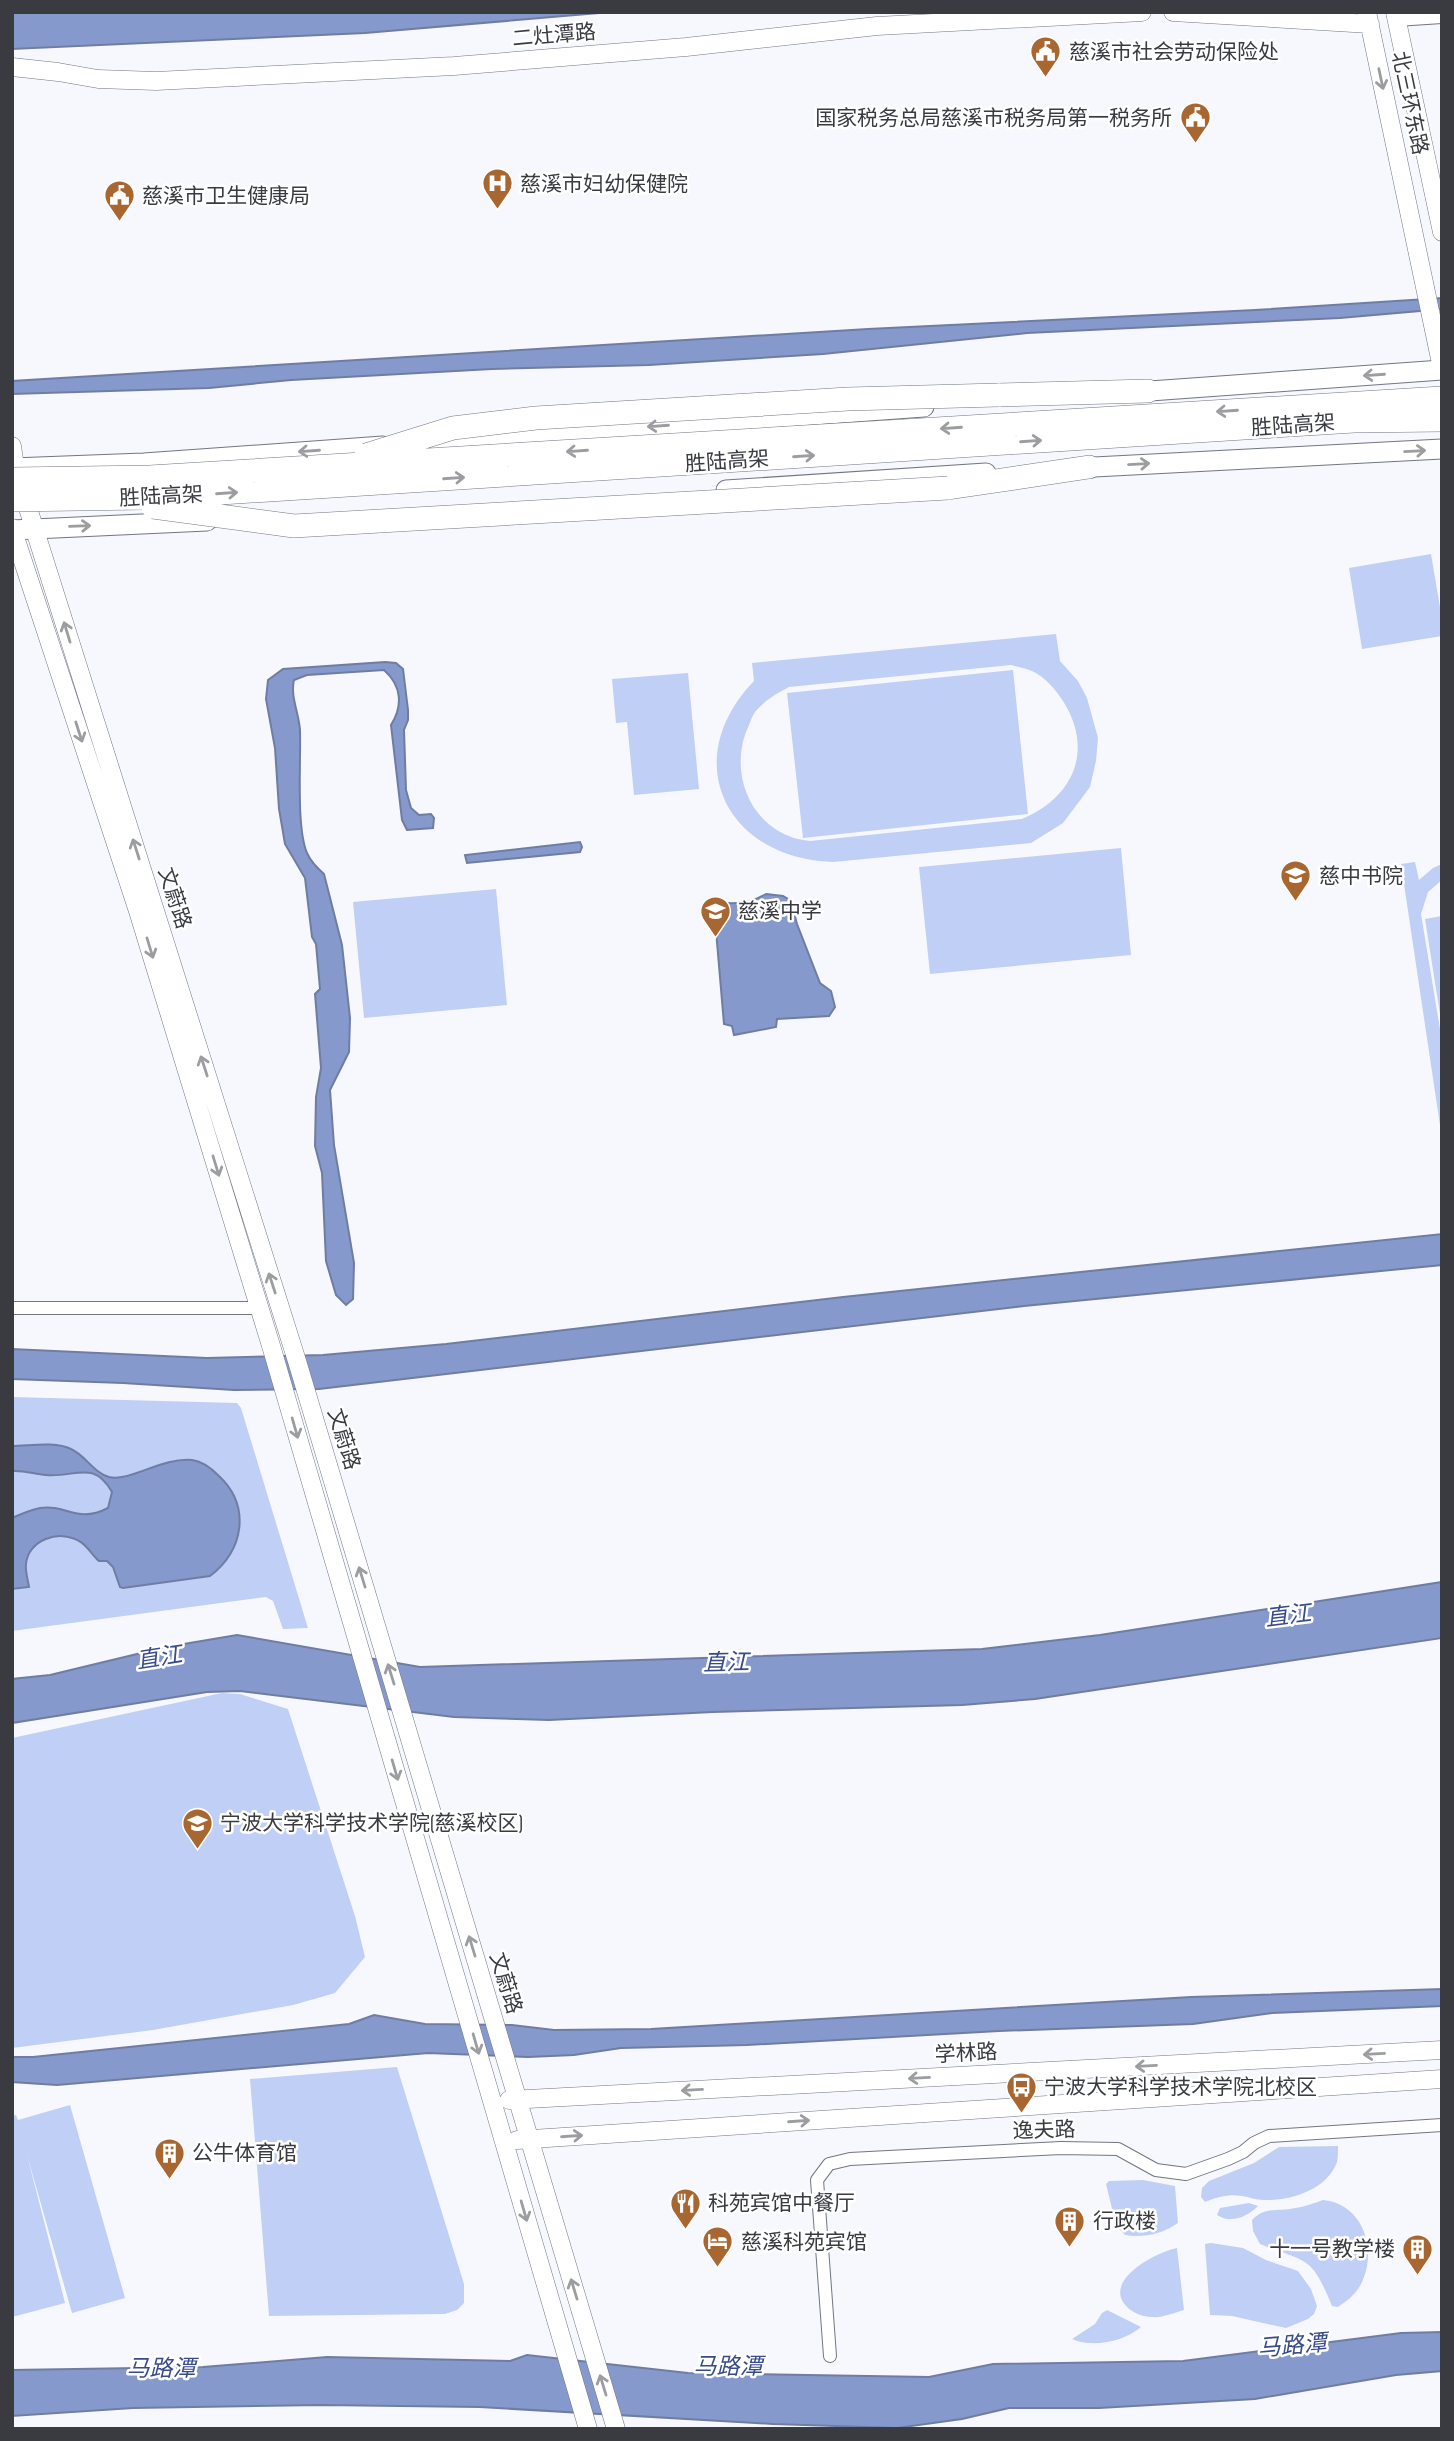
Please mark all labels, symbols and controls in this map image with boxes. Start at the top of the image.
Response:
street label: 二灶潭路 [511,19,597,52]
public building icon: 慈溪市社会劳动保险处 [1029,35,1063,79]
place label: 慈溪市社会劳动保险处 [1069,40,1279,65]
street label: 北三环东路 [1386,49,1433,157]
one-way arrow [1375,67,1389,90]
public building icon: 国家税务总局慈溪市税务局第一税务所 [1178,101,1212,145]
place label: 国家税务总局慈溪市税务局第一税务所 [815,106,1172,131]
hospital icon: 慈溪市妇幼保健院 [480,167,514,211]
place label: 慈溪市妇幼保健院 [520,172,688,197]
public building icon: 慈溪市卫生健康局 [102,179,136,223]
place label: 慈溪市卫生健康局 [142,184,310,209]
one-way arrow [1363,369,1385,382]
one-way arrow [1216,405,1239,418]
street label: 胜陆高架 [1250,410,1336,441]
one-way arrow [647,420,670,433]
one-way arrow [940,422,963,435]
one-way arrow [1019,435,1042,448]
one-way arrow [1403,444,1426,457]
one-way arrow [298,445,321,458]
one-way arrow [566,445,589,458]
street label: 胜陆高架 [684,446,770,477]
one-way arrow [792,449,814,462]
one-way arrow [1127,458,1150,471]
one-way arrow [443,471,465,484]
street label: 胜陆高架 [118,482,204,511]
one-way arrow [216,486,239,499]
one-way arrow [69,520,92,533]
one-way arrow [60,621,73,643]
one-way arrow [74,721,87,743]
one-way arrow [128,838,141,860]
school or university icon: 慈中书院 [1279,859,1313,903]
street label: 文蔚路 [153,864,196,932]
place label: 慈中书院 [1319,864,1403,889]
school or university icon: 慈溪中学 [698,894,732,938]
place label: 慈溪中学 [738,899,822,924]
one-way arrow [144,937,157,959]
one-way arrow [197,1055,209,1077]
one-way arrow [211,1155,224,1177]
one-way arrow [265,1272,278,1294]
street label: 文蔚路 [322,1405,365,1473]
one-way arrow [290,1417,303,1439]
one-way arrow [354,1567,367,1589]
water label: 直江 [1264,1599,1316,1633]
water label: 直江 [134,1640,187,1675]
water label: 直江 [703,1649,752,1677]
one-way arrow [383,1664,396,1686]
one-way arrow [390,1759,403,1781]
school or university icon: 宁波大学科学技术学院(慈溪校区) [180,1806,214,1850]
place label: 宁波大学科学技术学院(慈溪校区) [220,1811,523,1836]
one-way arrow [464,1936,477,1958]
street label: 文蔚路 [484,1949,527,2017]
one-way arrow [470,2033,483,2055]
street label: 学林路 [934,2039,998,2068]
one-way arrow [1362,2047,1385,2060]
one-way arrow [1136,2060,1158,2073]
bus stop icon: 宁波大学科学技术学院北校区 [1004,2070,1038,2114]
one-way arrow [908,2072,931,2085]
place label: 宁波大学科学技术学院北校区 [1044,2075,1317,2100]
one-way arrow [681,2084,704,2097]
one-way arrow [787,2114,809,2127]
street label: 逸夫路 [1012,2117,1076,2144]
one-way arrow [560,2129,582,2142]
building icon: 公牛体育馆 [152,2136,186,2180]
place label: 公牛体育馆 [192,2141,297,2166]
restaurant icon: 科苑宾馆中餐厅 [668,2186,702,2230]
place label: 科苑宾馆中餐厅 [708,2191,855,2216]
one-way arrow [518,2200,531,2222]
building icon: 行政楼 [1053,2204,1087,2248]
place label: 行政楼 [1093,2209,1156,2234]
hotel icon: 慈溪科苑宾馆 [701,2225,735,2269]
place label: 慈溪科苑宾馆 [741,2230,867,2255]
building icon: 十一号教学楼 [1401,2232,1435,2276]
place label: 十一号教学楼 [1269,2237,1395,2262]
one-way arrow [566,2278,579,2300]
water label: 马路潭 [1256,2329,1332,2363]
water label: 马路潭 [694,2353,767,2381]
water label: 马路潭 [127,2355,200,2383]
one-way arrow [595,2374,608,2396]

